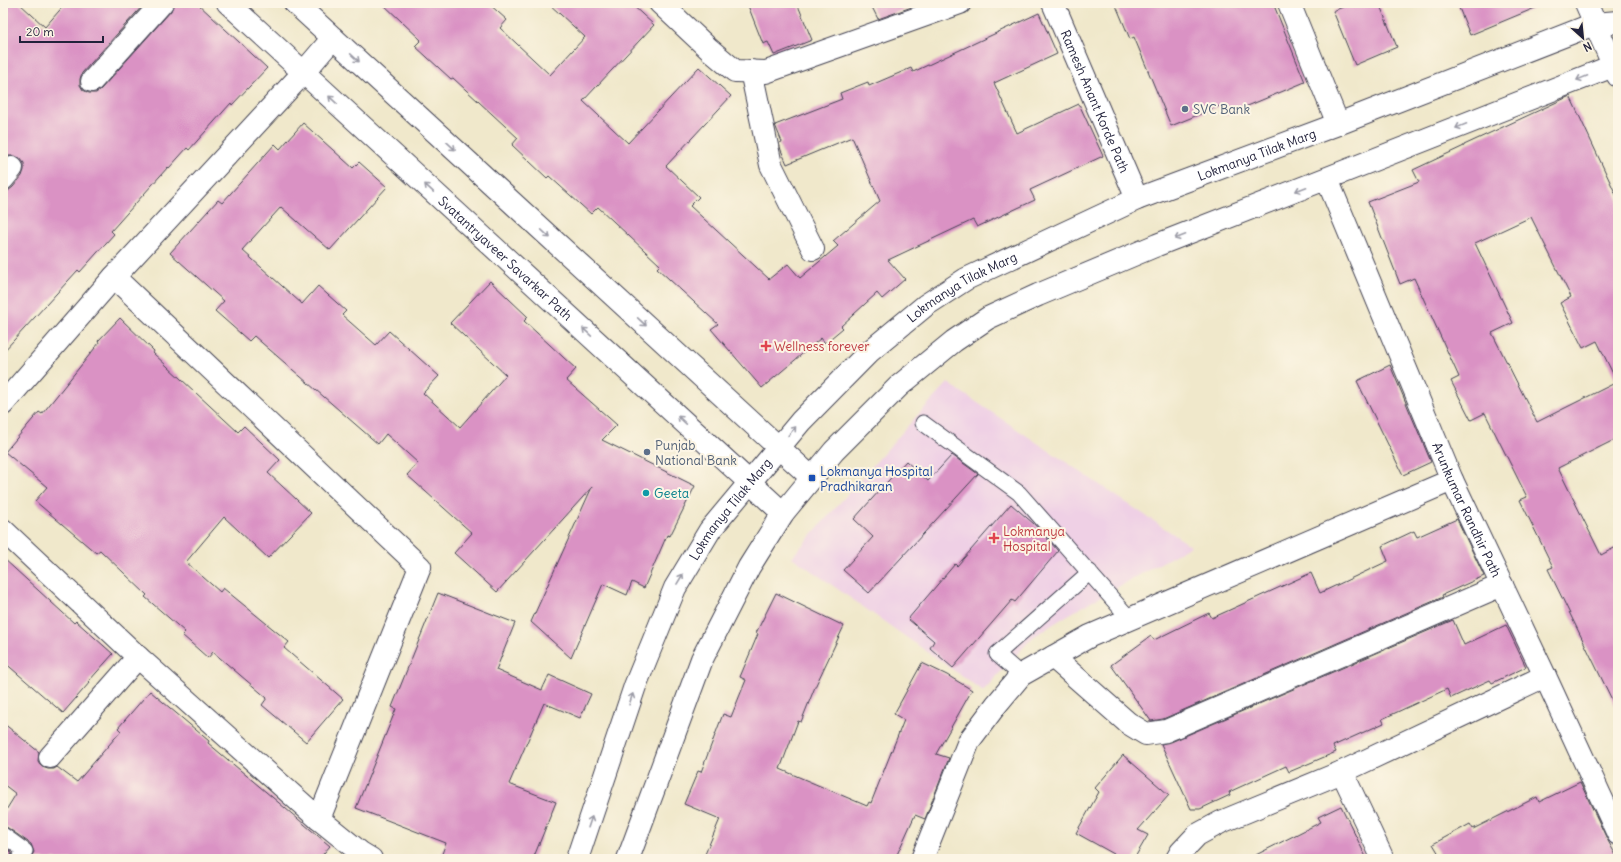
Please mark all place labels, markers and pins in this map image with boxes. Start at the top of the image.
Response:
place label: SVC Bank [1193,101,1250,118]
marker: SVC Bank [1180,104,1190,114]
place label: Wellness forever [774,338,870,355]
marker: Wellness forever [761,341,771,351]
place label: Punjab National Bank [655,437,737,469]
marker: Punjab National Bank [642,447,652,457]
place label: Lokmanya Hospital Pradhikaran [820,463,933,495]
marker: Lokmanya Hospital Pradhikaran [807,473,817,483]
place label: Geeta [654,485,689,502]
marker: Geeta [641,488,651,498]
place label: Lokmanya Hospital [1003,523,1065,555]
marker: Lokmanya Hospital [988,532,1000,544]

